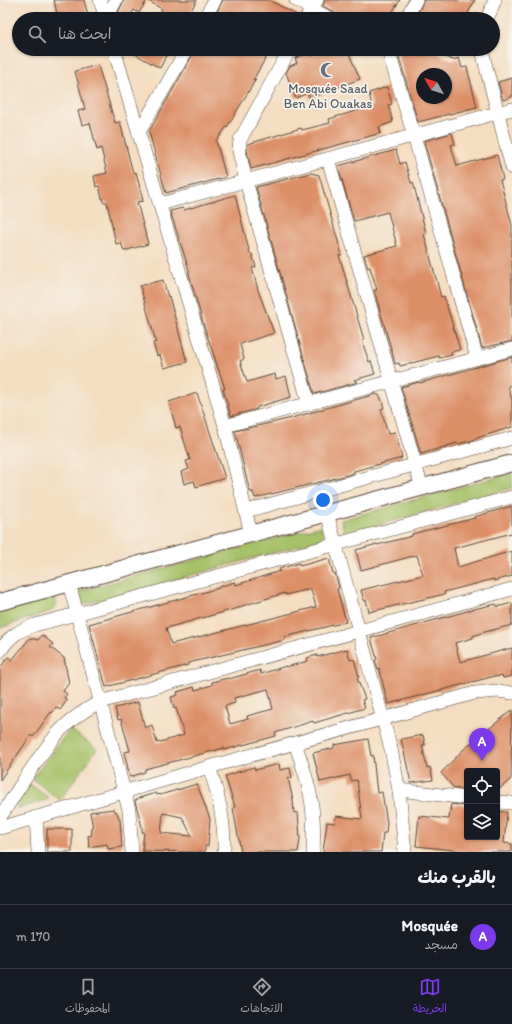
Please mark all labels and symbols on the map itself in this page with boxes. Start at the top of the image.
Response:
mosque icon: Mosquée Saad Ben Abi Ouakas [319,61,337,79]
north arrow [416,68,452,104]
place label: Mosquée Saad Ben Abi Ouakas [284,81,372,111]
your location [313,490,333,510]
pin: A [469,728,495,761]

